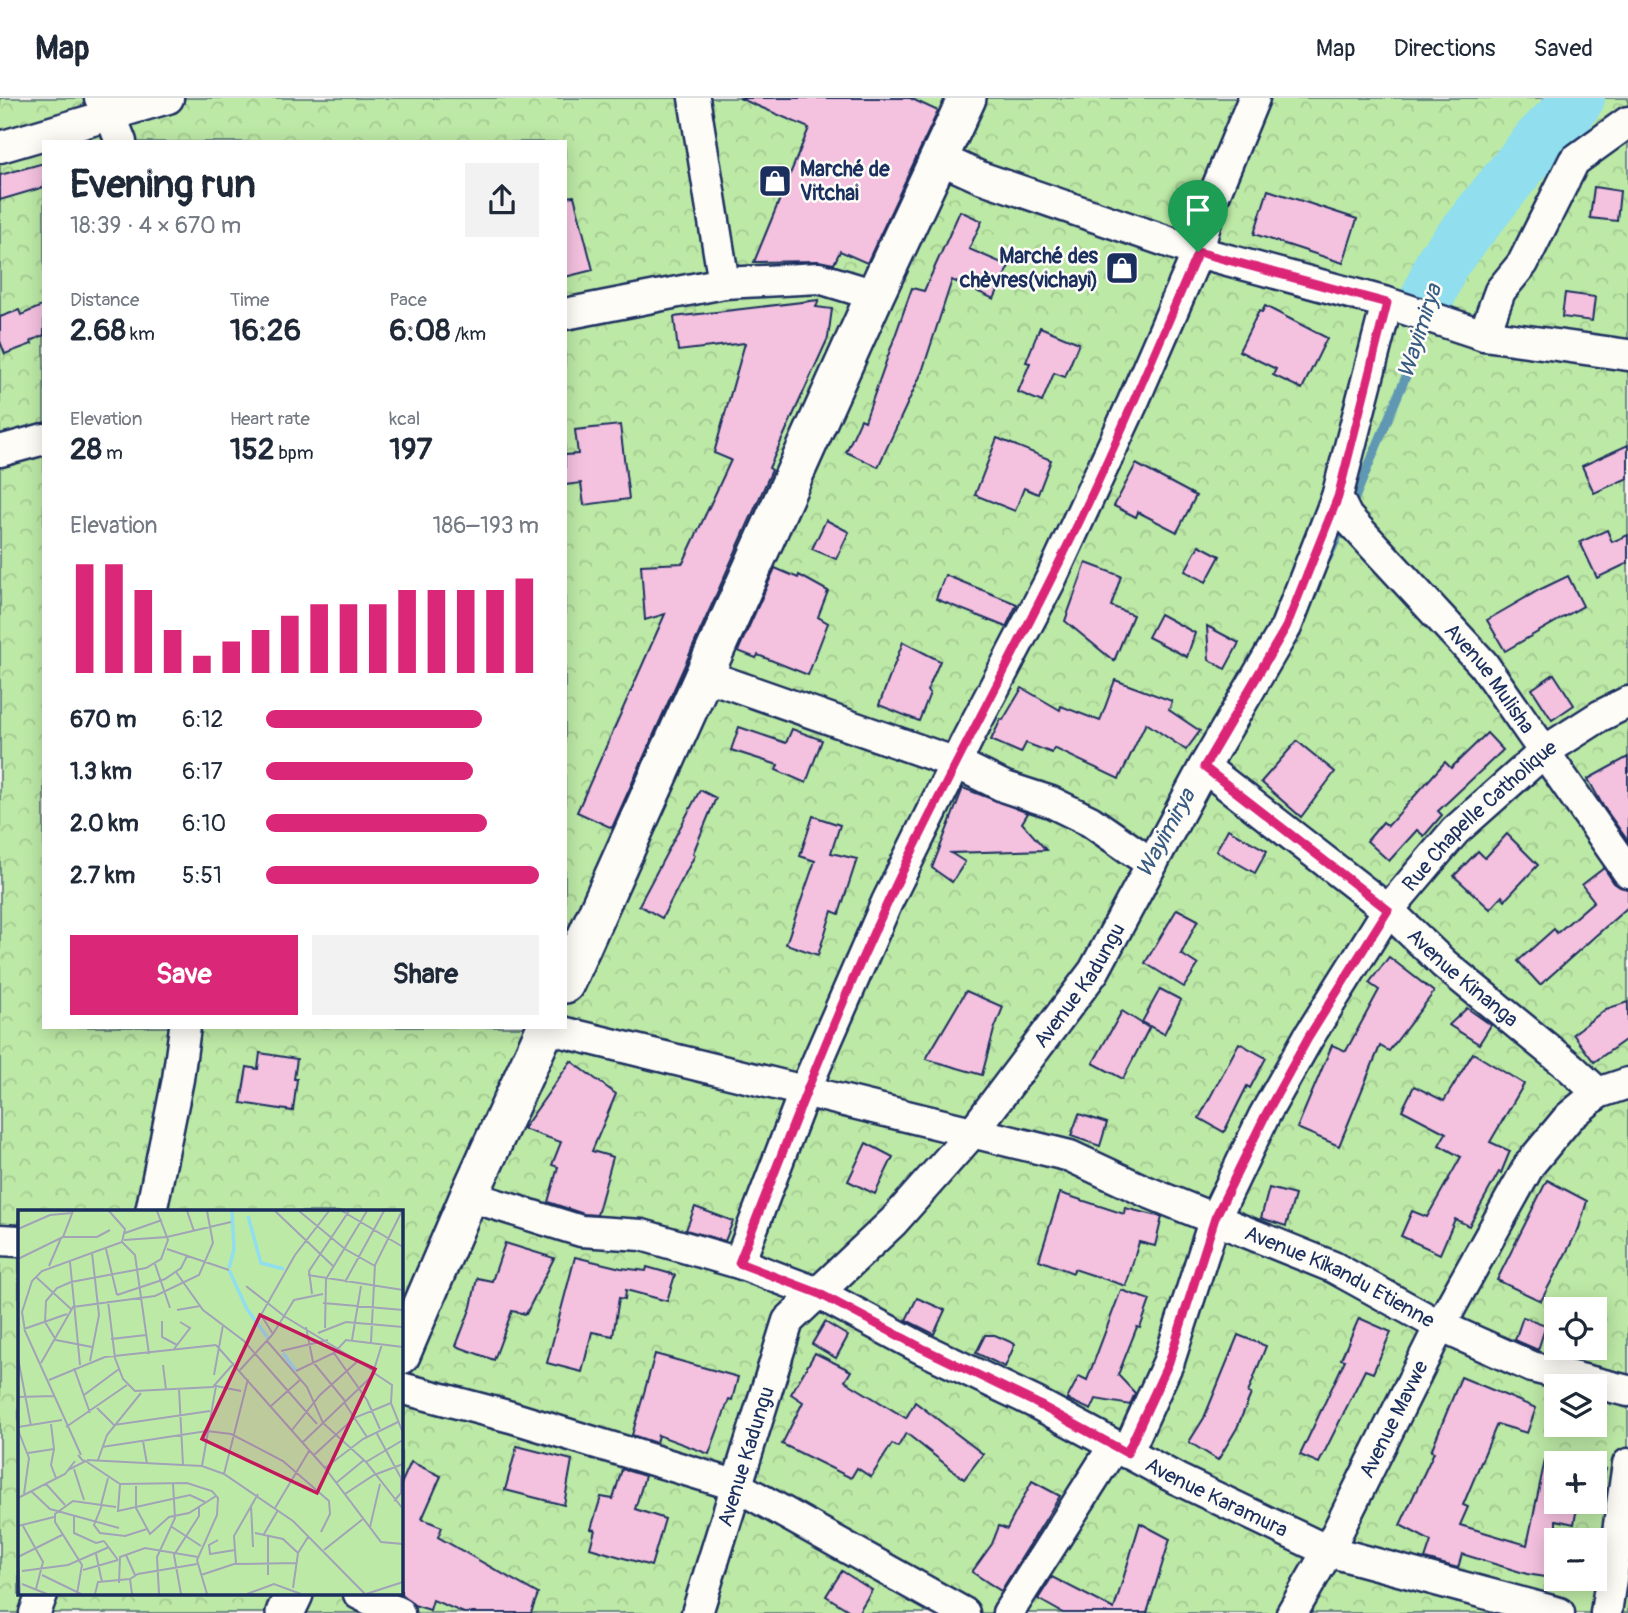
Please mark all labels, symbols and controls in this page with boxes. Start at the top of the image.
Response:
text: Map [35,28,90,69]
text: Map [1316,34,1356,63]
text: Directions [1394,34,1495,63]
text: Saved [1533,34,1593,63]
place label: Marché de Vitchai [800,156,890,207]
text: Evening run [70,161,256,209]
shop icon: Marché de Vitchai [756,162,794,200]
button: share [465,163,539,237]
pin [1168,180,1228,252]
icon: arrive [1179,191,1217,229]
text: 18:39 · 4 × 670 m [70,211,241,240]
place label: Marché des chèvres(vichayi) [959,243,1099,294]
shop icon: Marché des chèvres(vichayi) [1103,249,1141,287]
water label: Wayimirya [1391,279,1449,382]
text: Distance [70,288,139,312]
text: Time [230,288,269,312]
text: Pace [389,288,427,312]
text: 2.68 [70,312,126,349]
text: 16:26 [230,312,301,349]
text: 6:08 [389,312,450,349]
text: km [126,322,155,346]
text: /km [450,322,486,346]
text: Elevation [70,407,142,431]
text: Heart rate [230,407,310,431]
text: kcal [389,407,420,431]
text: 28 [70,431,102,468]
text: 152 [230,431,274,468]
text: 197 [389,431,432,468]
text: m [102,441,123,465]
text: bpm [274,441,314,465]
text: Elevation [70,511,158,540]
text: 186–193 m [432,511,539,540]
street label: Avenue Mulisha [1438,618,1540,739]
text: 670 m [70,705,136,734]
text: 6:12 [182,705,223,734]
street label: Rue Chapelle Catholique [1397,734,1563,897]
text: 1.3 km [70,757,132,786]
text: 6:17 [182,757,223,786]
water label: Wayimirya [1129,783,1202,883]
text: 2.0 km [70,809,139,838]
text: 6:10 [182,809,226,838]
text: 2.7 km [70,861,135,890]
text: 5:51 [182,861,222,890]
street label: Avenue Kadungu [1028,918,1131,1053]
street label: Avenue Kinanga [1401,923,1524,1033]
button: Save [70,935,298,1015]
button: Share [312,935,539,1015]
inset map [18,1210,402,1596]
street label: Avenue Kikandu Etienne [1241,1220,1440,1335]
map controls [1544,1297,1607,1591]
button: locate [1544,1297,1607,1360]
street label: Avenue Mavwe [1353,1355,1435,1483]
button: layers [1544,1374,1607,1437]
street label: Avenue Kadungu [712,1383,781,1530]
street label: Avenue Karamura [1140,1451,1292,1544]
button: + [1544,1451,1607,1514]
button: − [1544,1528,1607,1591]

